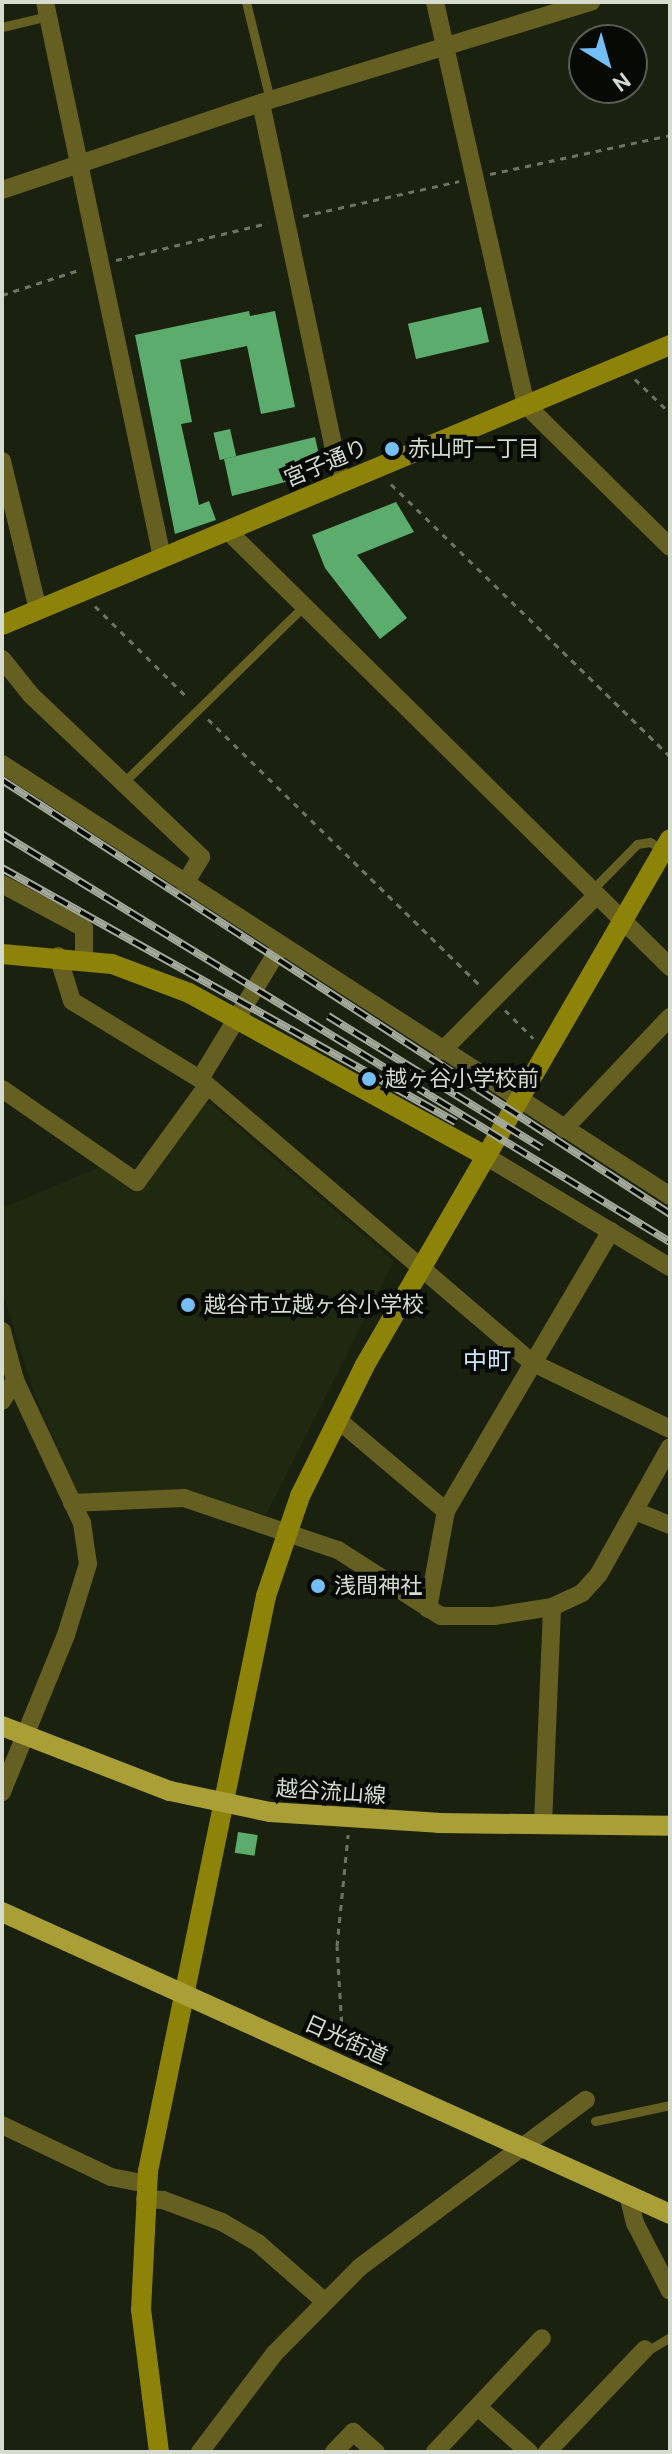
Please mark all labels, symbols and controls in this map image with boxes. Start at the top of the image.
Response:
north arrow [568,24,648,104]
text: N [607,67,636,97]
street label: 宮子通り [280,434,372,492]
place label: 赤山町一丁目 [408,436,540,462]
marker: 赤山町一丁目 [383,440,401,458]
place label: 越ヶ谷小学校前 [385,1066,539,1092]
marker: 越ヶ谷小学校前 [360,1070,378,1088]
place label: 越谷市立越ヶ谷小学校 [204,1292,424,1318]
marker: 越谷市立越ヶ谷小学校 [179,1296,197,1314]
district label: 中町 [463,1347,511,1375]
place label: 浅間神社 [334,1573,422,1599]
marker: 浅間神社 [309,1577,327,1595]
street label: 越谷流山線 [275,1775,387,1809]
street label: 日光街道 [300,2010,392,2070]

